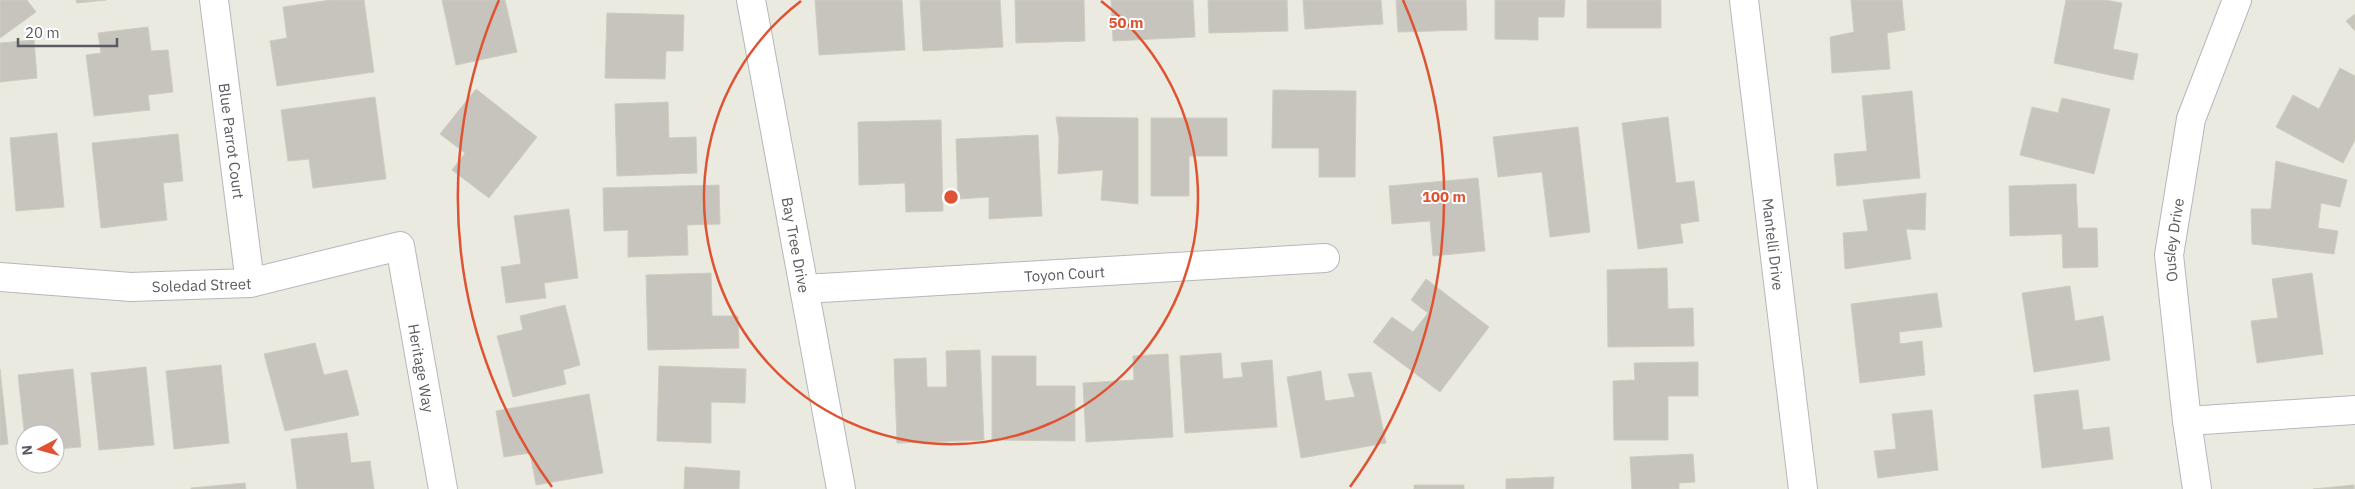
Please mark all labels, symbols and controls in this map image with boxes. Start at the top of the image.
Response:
text: 50 m [1109,13,1143,32]
scale bar [18,15,116,47]
text: 20 m [25,23,60,42]
street label: Blue Parrot Court [215,82,249,200]
text: 100 m [1422,187,1466,206]
centre of rings [942,188,960,206]
street label: Bay Tree Drive [778,195,814,294]
street label: Mantelli Drive [1758,197,1788,291]
street label: Ousley Drive [2160,197,2188,283]
street label: Toyon Court [1024,262,1106,285]
street label: Soledad Street [151,273,252,296]
street label: Heritage Way [404,322,439,414]
north arrow [15,424,65,474]
text: N [18,444,37,456]

